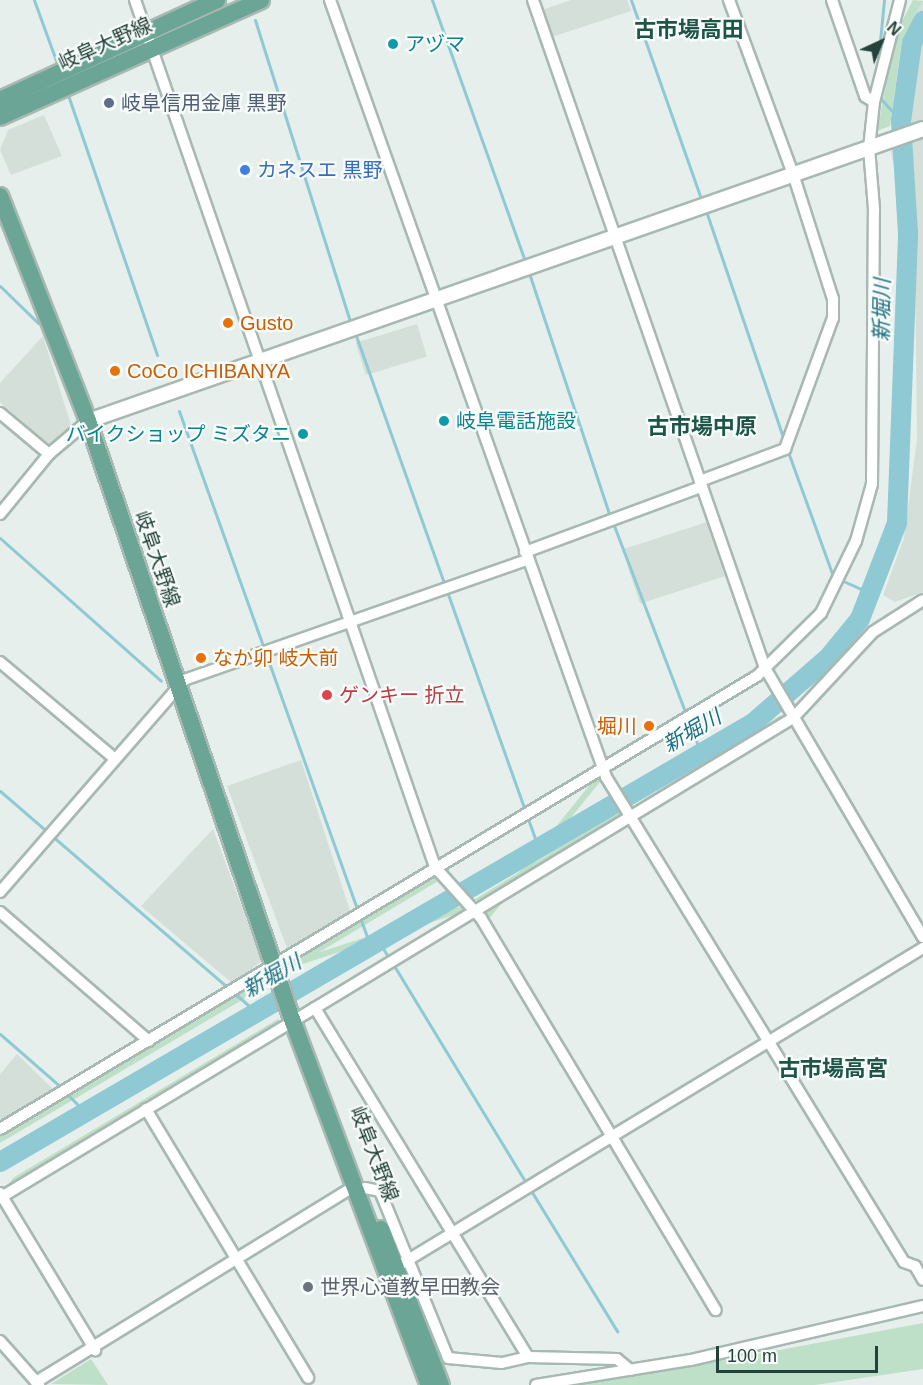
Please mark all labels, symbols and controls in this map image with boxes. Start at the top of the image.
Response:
north arrow [851,12,911,72]
street label: 岐阜大野線 [54,13,156,75]
district label: 古市場高田 [634,17,744,43]
text: N [884,19,904,39]
place label: アヅマ [405,32,465,56]
marker: アヅマ [386,37,400,51]
place label: 岐阜信用金庫 黒野 [121,91,287,115]
marker: 岐阜信用金庫 黒野 [102,96,116,110]
place label: カネスエ 黒野 [257,158,383,182]
marker: カネスエ 黒野 [238,163,252,177]
water label: 新堀川 [869,278,895,342]
place label: Gusto [240,311,293,335]
marker: Gusto [221,316,235,330]
place label: CoCo ICHIBANYA [127,359,290,383]
marker: CoCo ICHIBANYA [108,364,122,378]
place label: 岐阜電話施設 [456,409,576,433]
marker: 岐阜電話施設 [437,414,451,428]
district label: 古市場中原 [647,414,757,440]
place label: バイクショップ ミズタニ [65,422,291,446]
marker: バイクショップ ミズタニ [296,427,310,441]
street label: 岐阜大野線 [129,508,185,610]
place label: なか卯 岐大前 [213,646,339,670]
marker: なか卯 岐大前 [194,651,208,665]
place label: ゲンキー 折立 [339,683,465,707]
marker: ゲンキー 折立 [320,688,334,702]
water label: 新堀川 [658,704,726,758]
place label: 堀川 [597,714,637,738]
marker: 堀川 [642,719,656,733]
water label: 新堀川 [238,949,306,1003]
district label: 古市場高宮 [778,1056,888,1082]
street label: 岐阜大野線 [345,1103,403,1205]
place label: 世界心道教早田教会 [320,1275,500,1299]
marker: 世界心道教早田教会 [301,1280,315,1294]
scale bar [719,1334,881,1372]
text: 100 m [727,1346,777,1366]

